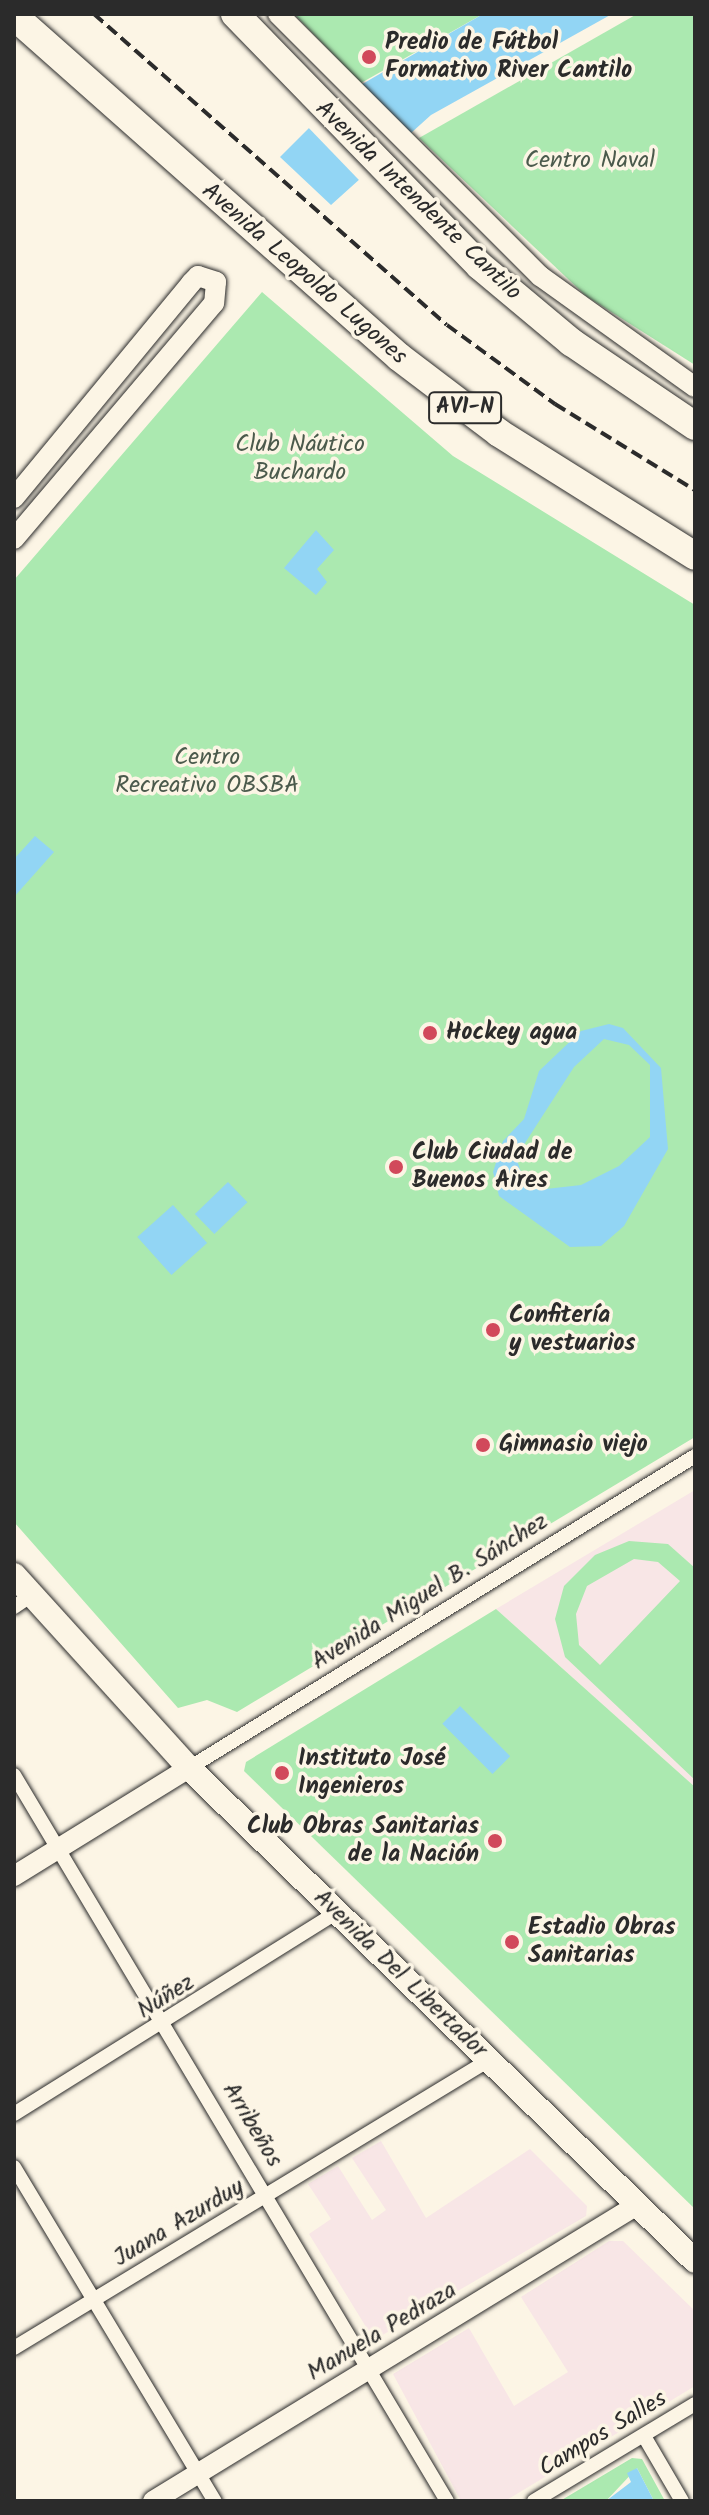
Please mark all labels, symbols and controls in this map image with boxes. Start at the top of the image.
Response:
place label: Predio de Fútbol Formativo River Cantilo [385,29,632,85]
marker: Predio de Fútbol Formativo River Cantilo [360,48,378,66]
street label: Avenida Intendente Cantilo [309,95,527,307]
park label: Centro Naval [525,147,655,175]
street label: Avenida Leopoldo Lugones [195,177,413,371]
road number: AV1-N [427,390,503,426]
park label: Club Náutico Buchardo [235,431,365,487]
park label: Centro Recreativo OBSBA [115,744,299,800]
place label: Hockey agua [446,1019,577,1047]
marker: Hockey agua [421,1024,439,1042]
place label: Club Ciudad de Buenos Aires [412,1139,572,1195]
marker: Club Ciudad de Buenos Aires [387,1158,405,1176]
place label: Confitería y vestuarios [509,1302,636,1358]
marker: Confitería y vestuarios [484,1321,502,1339]
place label: Gimnasio viejo [499,1431,648,1459]
marker: Gimnasio viejo [474,1436,492,1454]
street label: Avenida Miguel B. Sánchez [307,1507,553,1677]
place label: Instituto José Ingenieros [298,1745,445,1801]
marker: Instituto José Ingenieros [273,1764,291,1782]
place label: Club Obras Sanitarias de la Nación [247,1813,479,1869]
marker: Club Obras Sanitarias de la Nación [486,1832,504,1850]
street label: Avenida Del Libertador [307,1884,493,2064]
place label: Estadio Obras Sanitarias [528,1914,675,1970]
marker: Estadio Obras Sanitarias [503,1933,521,1951]
street label: Núñez [132,1968,200,2026]
street label: Arribeños [216,2078,288,2172]
street label: Juana Azurduy [109,2173,249,2273]
street label: Manuela Pedraza [302,2276,462,2388]
street label: Campos Salles [534,2385,672,2483]

